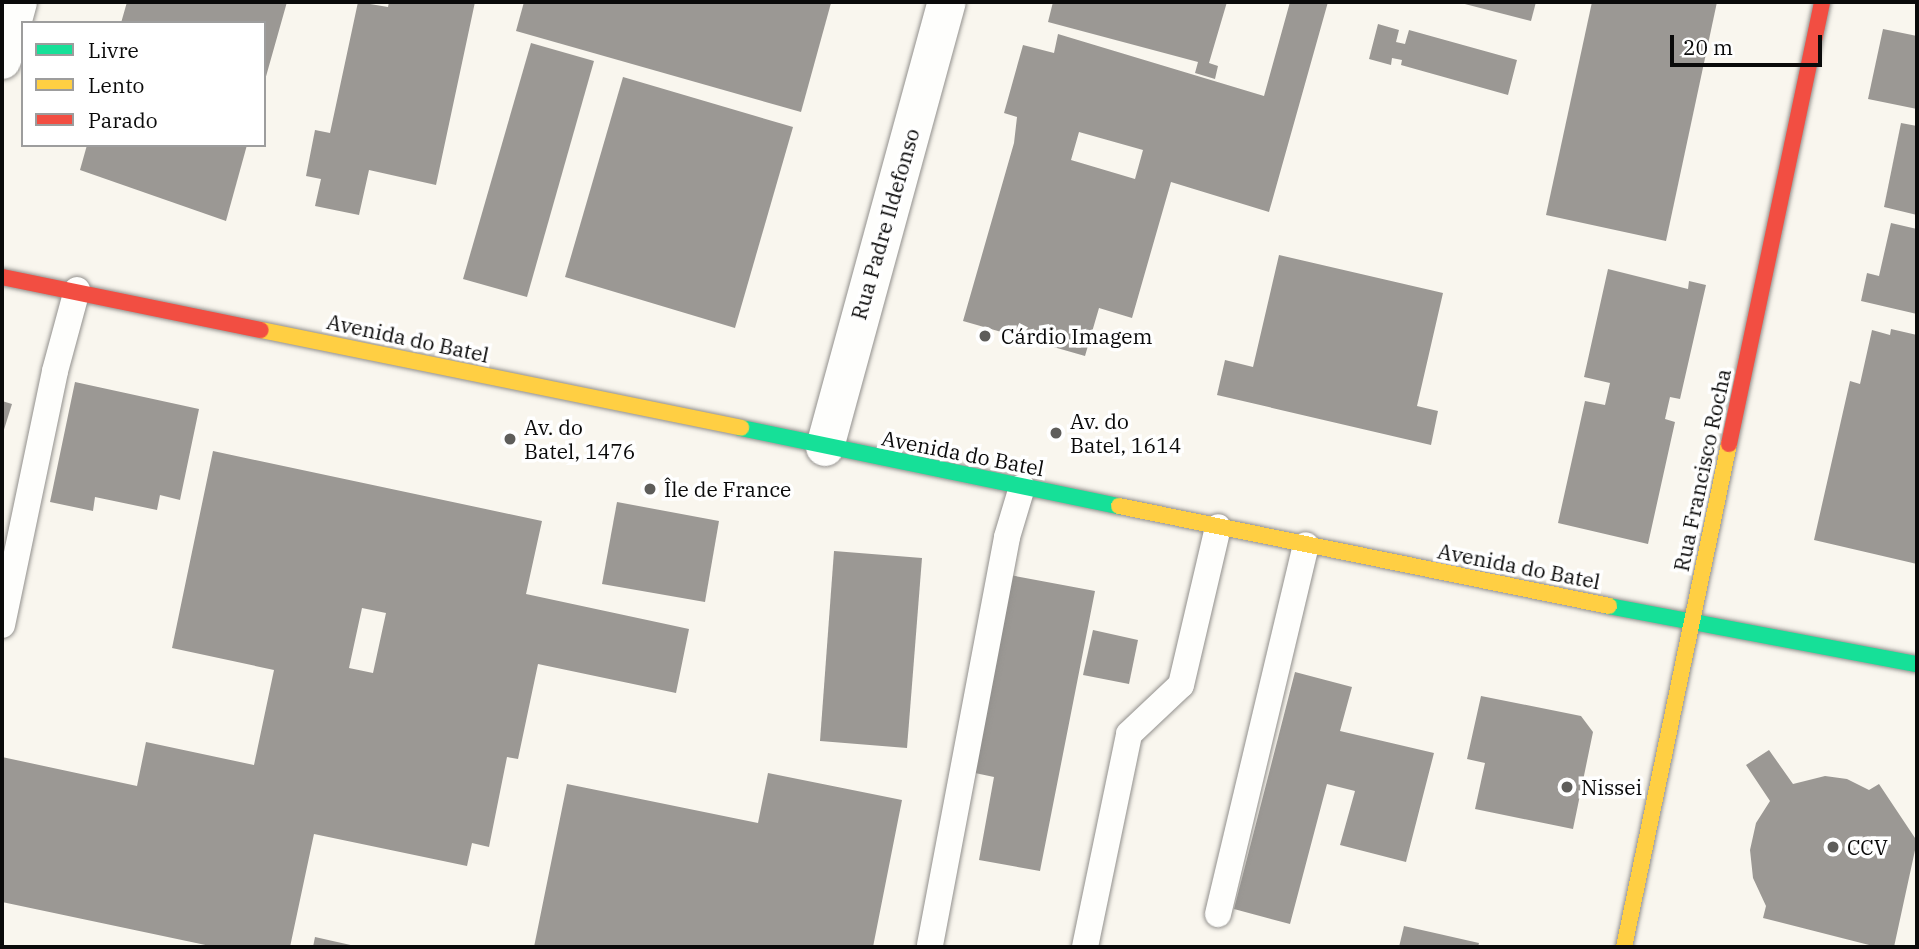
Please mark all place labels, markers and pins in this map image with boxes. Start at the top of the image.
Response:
place label: Cárdio Imagem [1001,323,1152,349]
marker: Cárdio Imagem [975,326,995,346]
place label: Av. do Batel, 1614 [1070,408,1181,458]
place label: Av. do Batel, 1476 [524,414,635,464]
marker: Av. do Batel, 1614 [1048,425,1064,441]
marker: Av. do Batel, 1476 [502,431,518,447]
place label: Île de France [664,476,791,502]
marker: Île de France [642,481,658,497]
place label: Nissei [1581,774,1642,800]
marker: Nissei [1559,779,1575,795]
place label: CCV [1847,834,1888,860]
marker: CCV [1825,839,1841,855]

